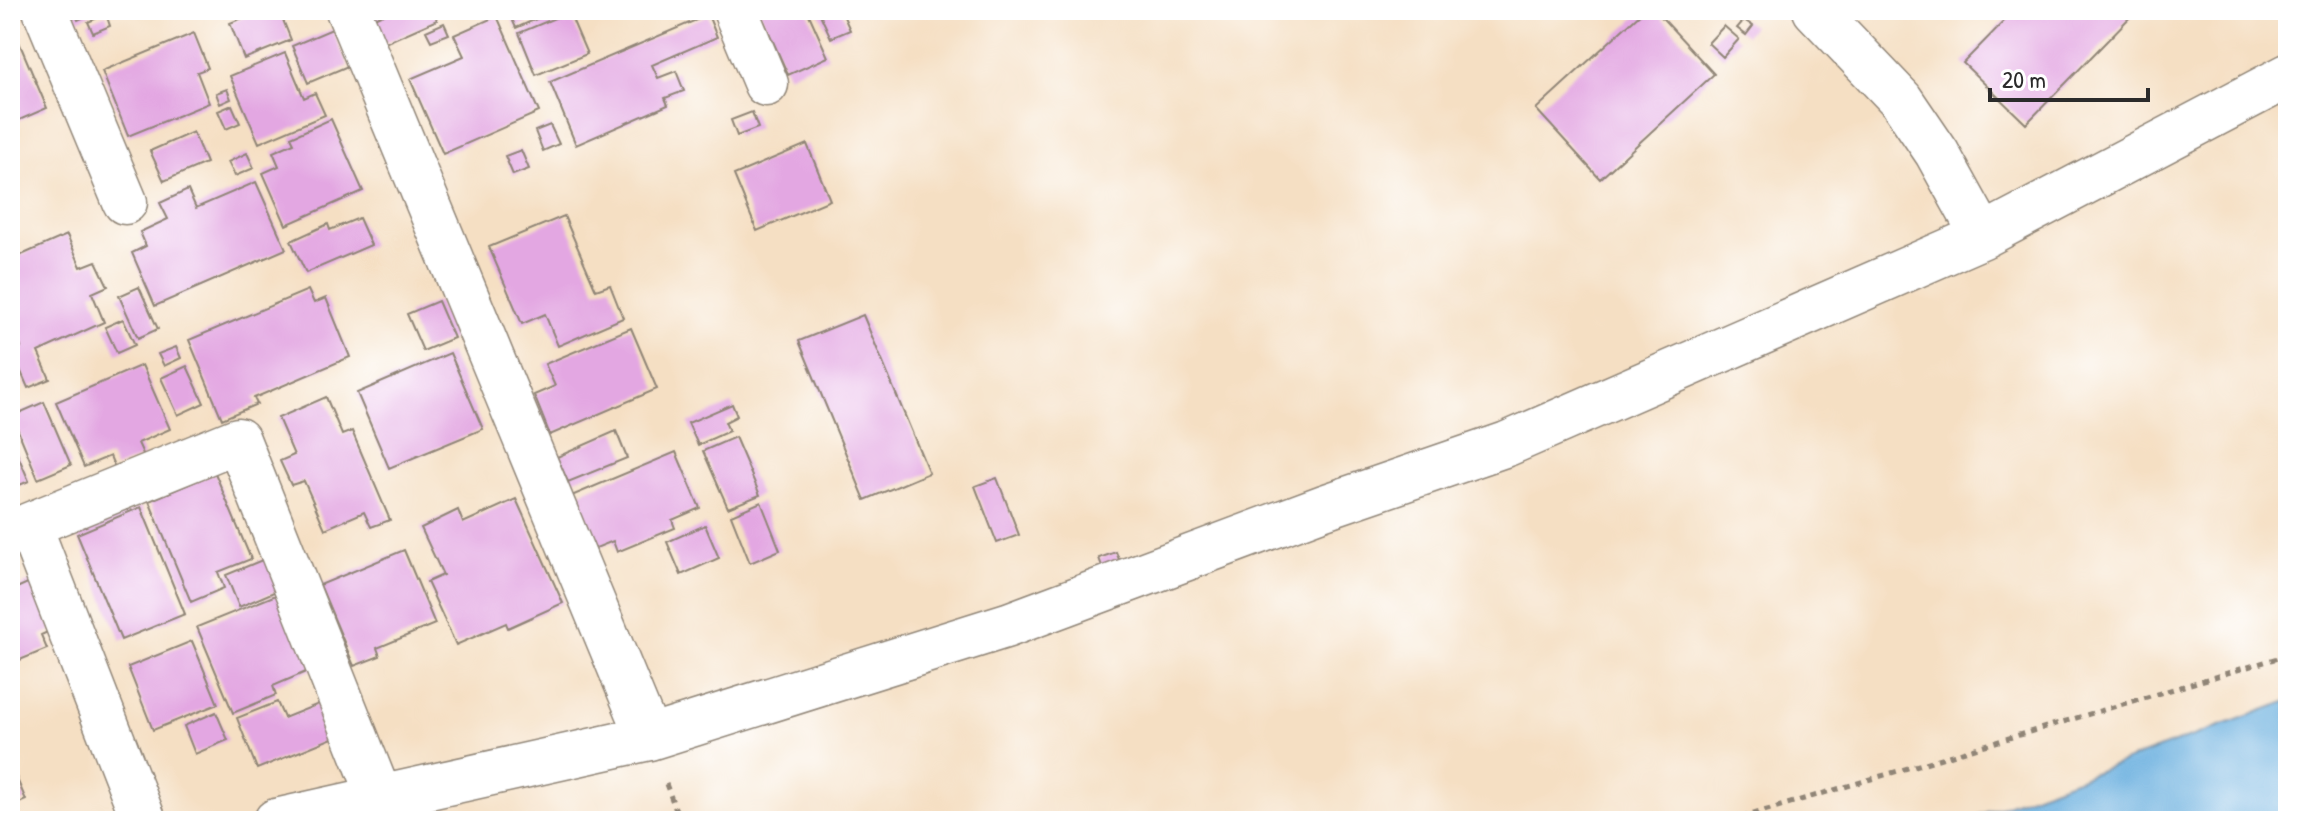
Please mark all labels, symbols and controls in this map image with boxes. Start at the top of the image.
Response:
scale bar [1990,52,2148,102]
text: 20 m [2002,63,2046,95]

